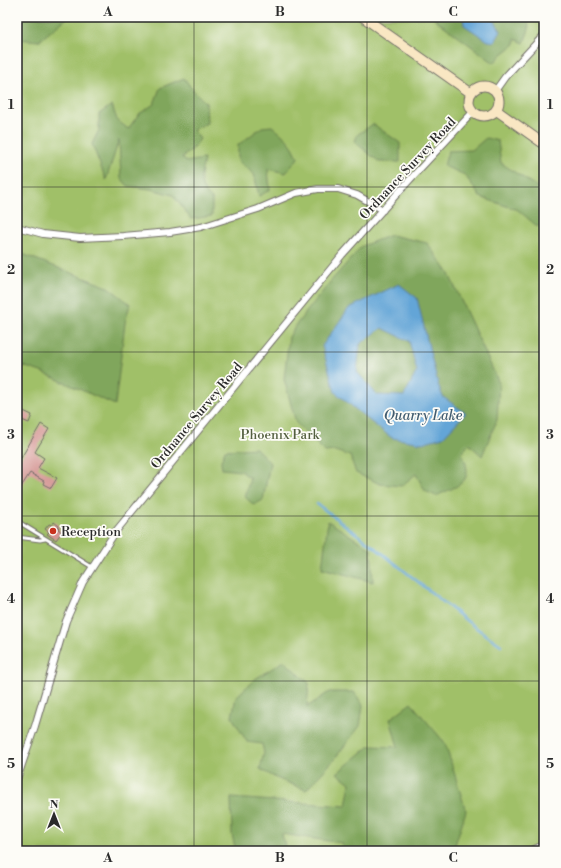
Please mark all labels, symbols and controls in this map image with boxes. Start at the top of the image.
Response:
text: A [102,4,113,20]
text: B [275,4,285,20]
text: C [448,4,458,20]
text: 1 [8,97,15,113]
text: 1 [547,97,554,113]
street label: Ordnance Survey Road [356,114,460,223]
text: 2 [7,262,15,278]
text: 2 [546,262,554,278]
street label: Ordnance Survey Road [148,359,246,472]
water label: Quarry Lake [384,407,463,425]
text: 3 [7,427,15,443]
park label: Phoenix Park [241,427,321,443]
text: 3 [546,427,554,443]
place label: Reception [61,524,121,540]
marker: Reception [48,526,58,536]
text: 4 [7,591,16,607]
text: 4 [546,591,555,607]
text: 5 [7,756,15,772]
text: 5 [546,756,554,772]
north arrow [34,794,74,834]
text: N [50,798,59,812]
text: A [102,850,113,866]
text: B [275,850,285,866]
text: C [448,850,458,866]

